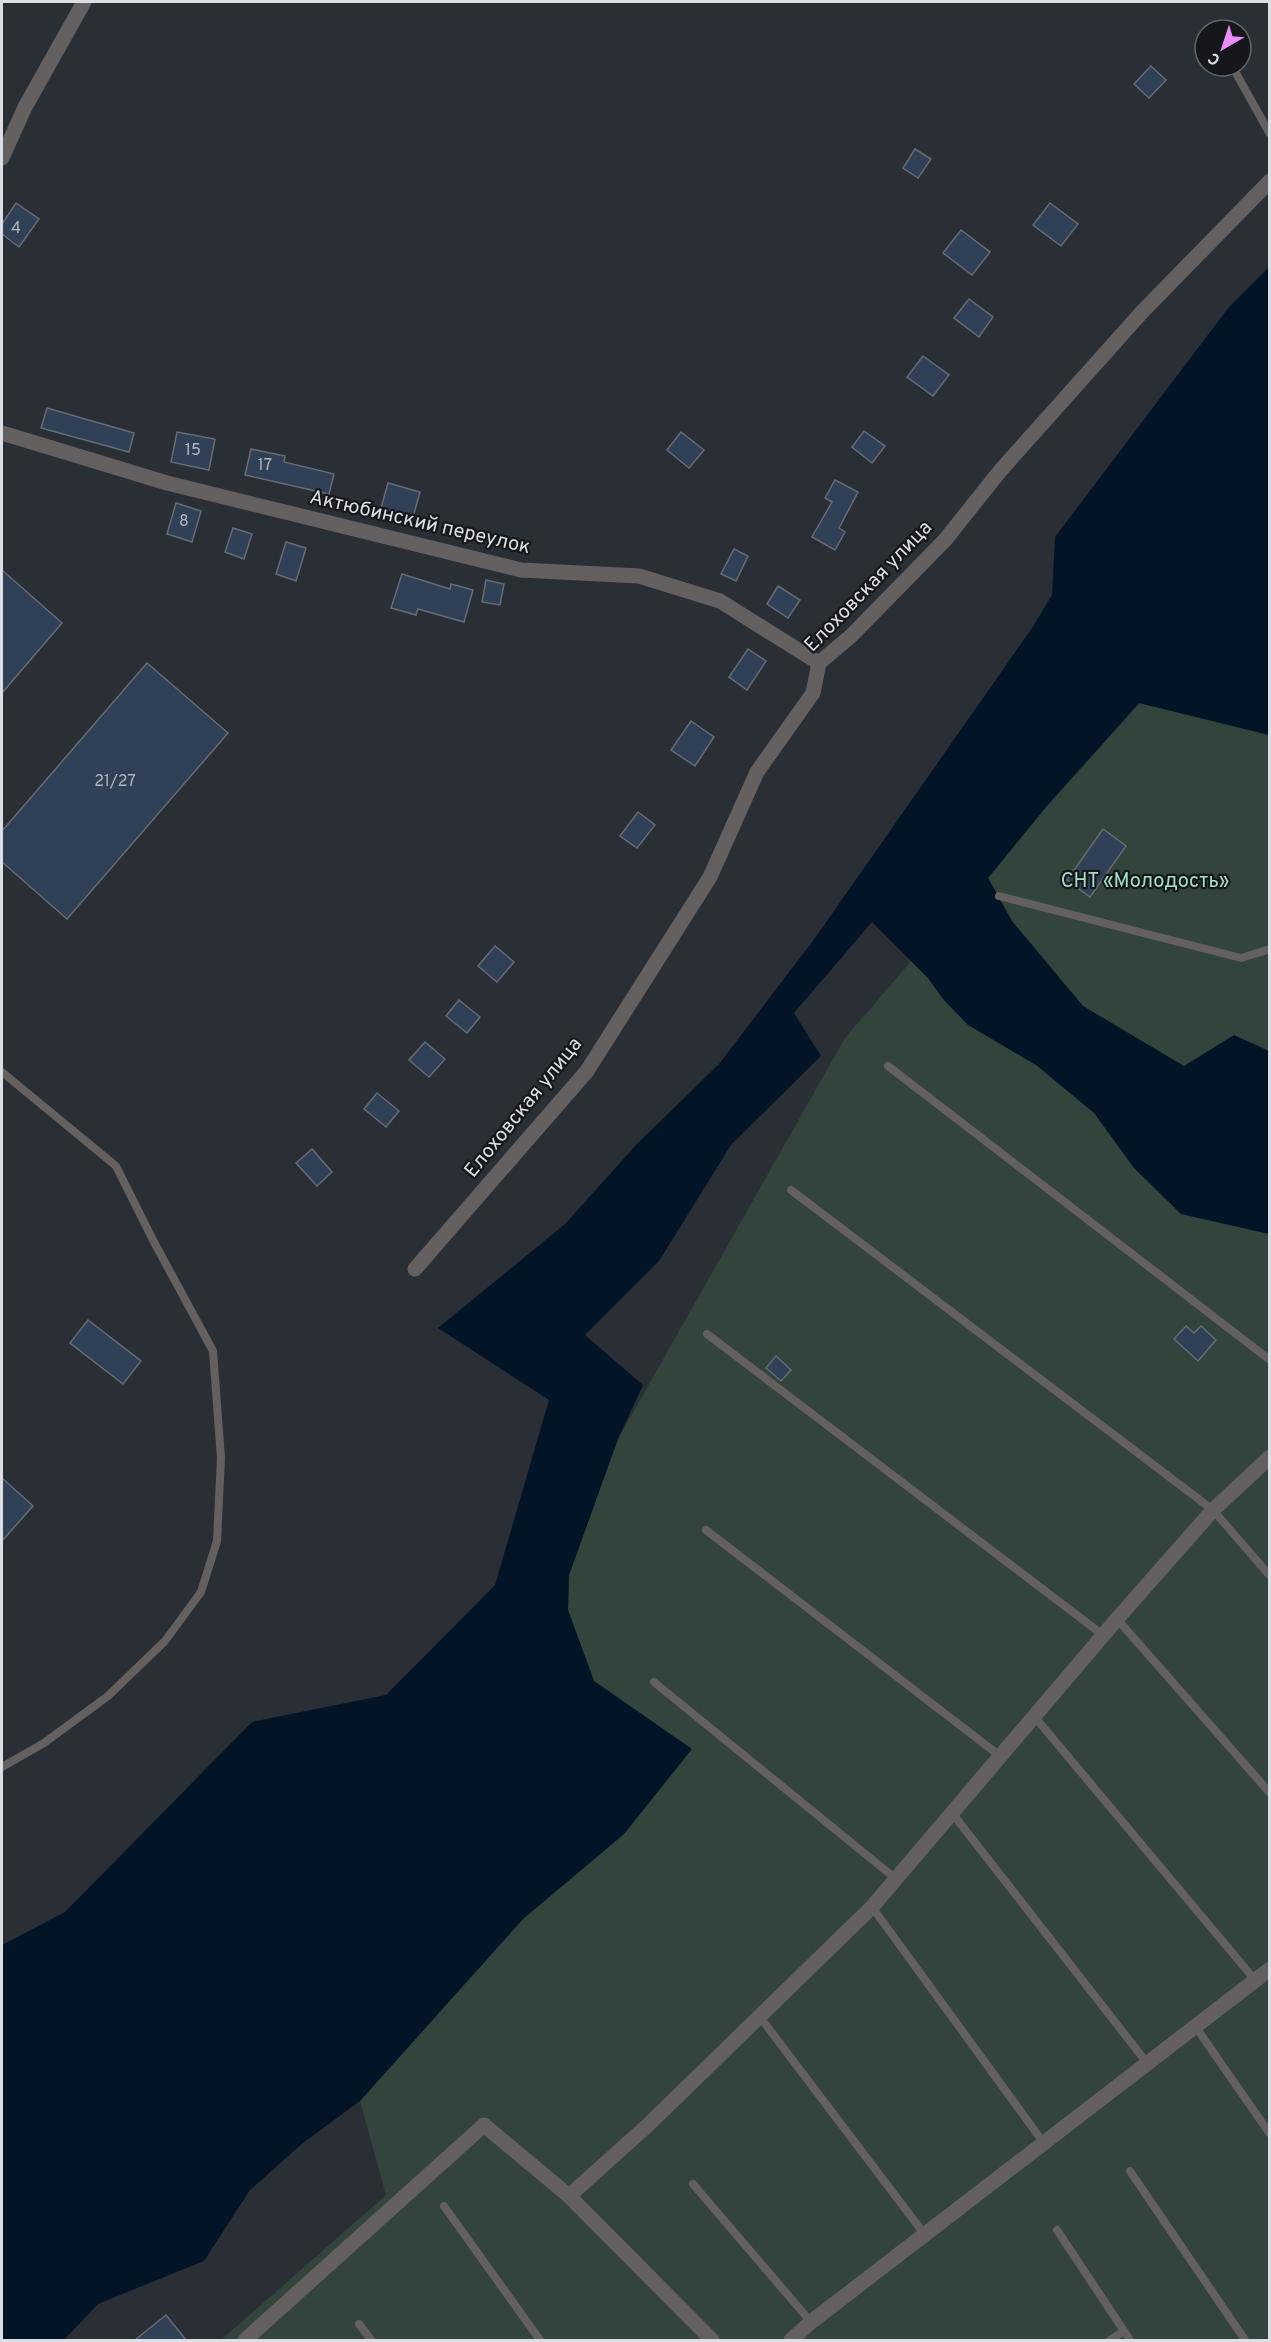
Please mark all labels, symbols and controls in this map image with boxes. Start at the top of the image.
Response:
north arrow [1193,18,1253,78]
text: С [1205,47,1225,69]
house number: 4 [11,219,21,239]
house number: 15 [185,441,201,461]
house number: 17 [258,456,272,476]
street label: Актюбинский переулок [307,485,533,561]
house number: 8 [179,512,189,532]
street label: Елоховская улица [799,516,939,658]
house number: 21/27 [94,772,136,792]
park label: СНТ «Молодость» [1061,869,1229,895]
street label: Елоховская улица [459,1032,589,1184]

